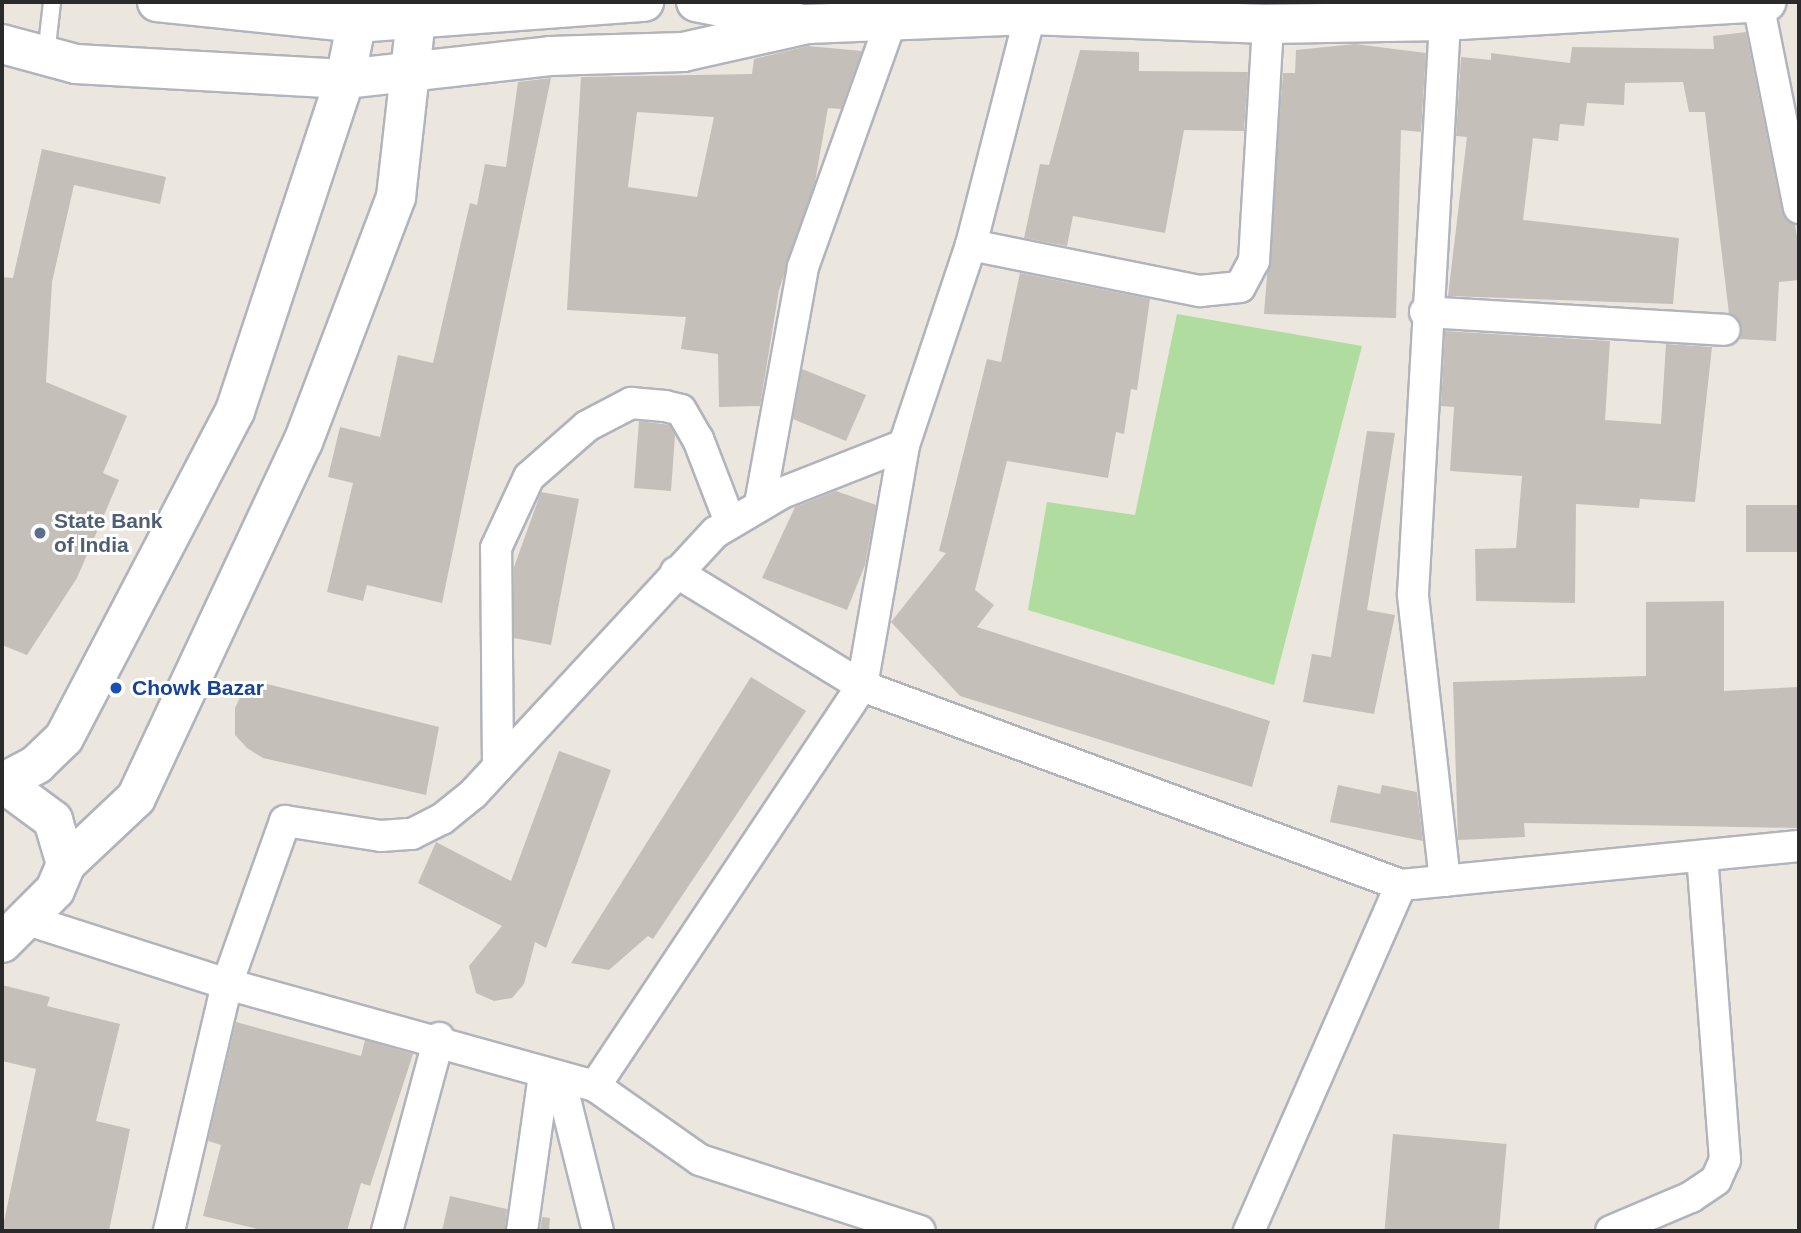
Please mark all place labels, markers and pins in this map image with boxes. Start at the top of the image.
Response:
place label: State Bank of India [54,508,163,558]
marker: State Bank of India [32,525,48,541]
place label: Chowk Bazar [132,675,264,701]
marker: Chowk Bazar [106,678,126,698]

